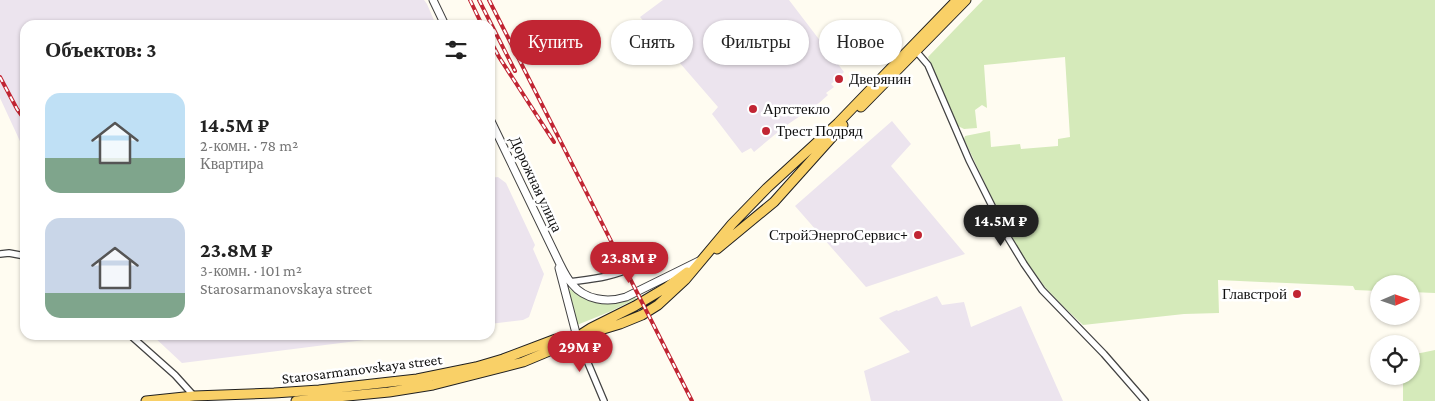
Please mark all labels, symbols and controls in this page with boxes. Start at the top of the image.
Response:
chip: Купить [510,20,601,65]
chip: Снять [611,20,693,65]
chip: Фильтры [703,20,809,65]
chip: Новое [819,20,902,65]
icon: filters [442,36,470,64]
text: Объектов: 3 [45,38,156,62]
place label: Дверянин [849,71,911,87]
marker: Дверянин [833,73,845,85]
place label: Артстекло [763,101,830,117]
marker: Артстекло [747,103,759,115]
icon: home [85,113,145,173]
text: 14.5M ₽ [200,113,269,137]
place label: Трест Подряд [776,123,863,139]
marker: Трест Подряд [760,125,772,137]
street label: Дорожная улица [507,133,565,235]
text: 2-комн. · 78 m² [200,137,298,154]
text: Квартира [200,155,264,172]
pin: 14.5M ₽ [955,204,1047,247]
text: 14.5M ₽ [975,212,1027,229]
place label: СтройЭнергоСервис+ [769,227,908,243]
marker: СтройЭнергоСервис+ [912,229,924,241]
icon: home [85,238,145,298]
text: 23.8M ₽ [200,238,273,262]
pin: 23.8M ₽ [583,242,675,284]
text: 23.8M ₽ [601,249,657,266]
text: 3-комн. · 101 m² [200,262,302,279]
north arrow [1370,275,1420,325]
map controls [1370,275,1420,385]
text: Starosarmanovskaya street [200,280,372,297]
place label: Главстрой [1222,286,1287,302]
marker: Главстрой [1291,288,1303,300]
pin: 29M ₽ [545,330,615,373]
button: locate [1370,335,1420,385]
text: 29M ₽ [559,338,601,355]
street label: Starosarmanovskaya street [281,351,444,388]

